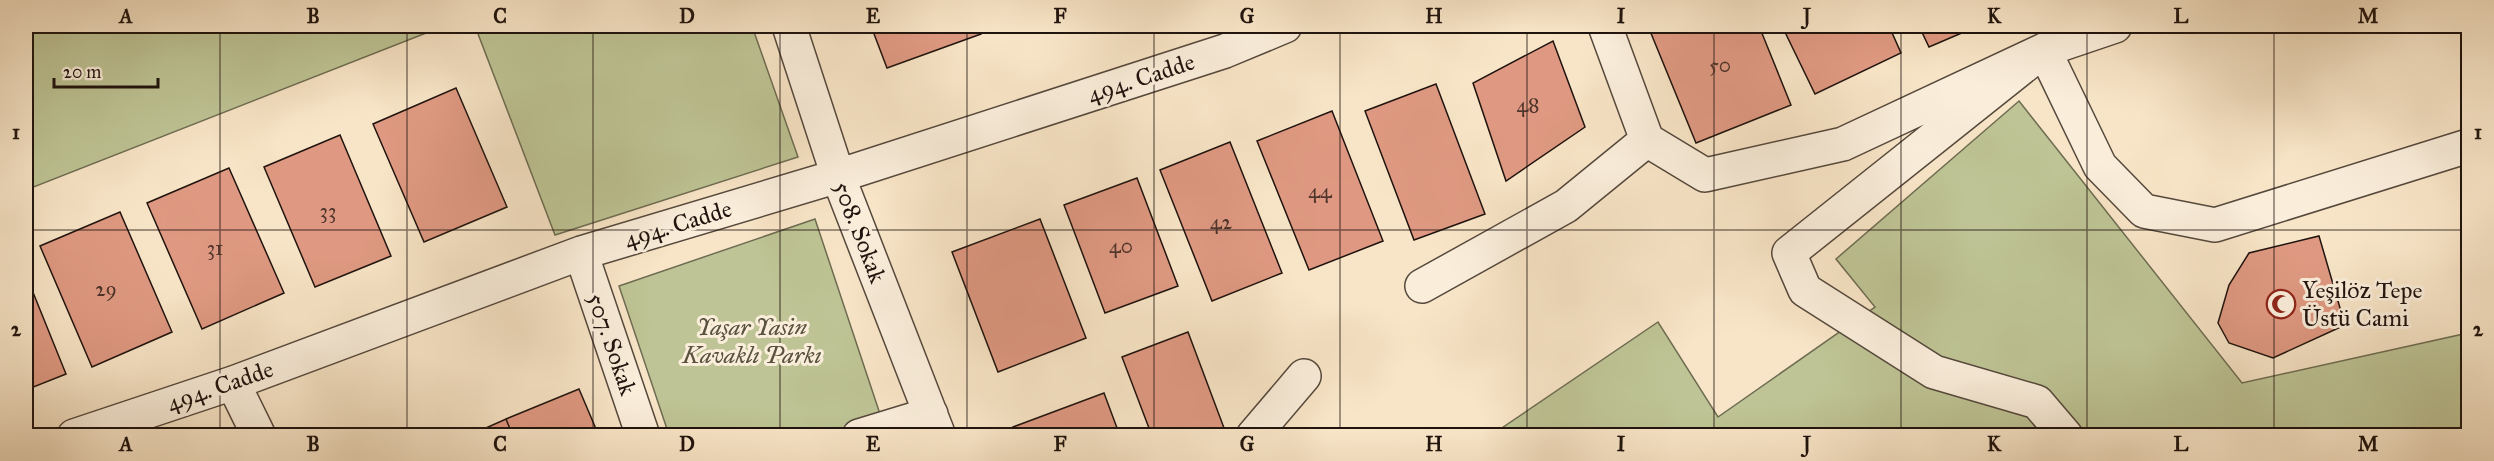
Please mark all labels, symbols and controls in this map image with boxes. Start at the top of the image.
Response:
text: A [117,4,133,28]
text: B [306,4,320,28]
text: C [493,4,507,28]
text: D [679,4,695,28]
text: E [866,4,881,28]
text: F [1053,4,1067,28]
text: G [1240,4,1255,28]
text: H [1425,4,1443,28]
text: I [1617,4,1626,28]
text: J [1800,4,1812,30]
text: K [1987,4,2002,28]
text: L [2174,4,2189,28]
text: M [2358,4,2379,28]
street label: 494. Cadde [1084,47,1198,109]
scale bar [54,51,158,89]
house number: 50 [1709,52,1731,78]
text: 20 m [63,61,101,83]
house number: 48 [1517,92,1539,118]
text: 1 [12,120,20,144]
text: 1 [2474,120,2482,144]
street label: 508. Sokak [827,177,893,288]
house number: 44 [1308,178,1333,204]
street label: 494. Cadde [621,193,735,255]
house number: 33 [320,198,336,224]
house number: 42 [1210,209,1233,235]
house number: 40 [1109,233,1133,259]
house number: 31 [207,235,223,261]
place label: Yeşilöz Tepe Üstü Cami [2302,275,2422,333]
house number: 29 [95,276,117,302]
mosque icon: Yeşilöz Tepe Üstü Cami [2265,288,2297,320]
street label: 507. Sokak [581,289,644,400]
park label: Yaşar Yasin Kavaklı Parkı [681,312,822,370]
text: 2 [11,317,22,341]
text: 2 [2473,317,2484,341]
street label: 494. Cadde [163,354,277,418]
text: A [117,432,133,456]
text: B [306,432,320,456]
text: C [493,432,507,456]
text: D [679,432,695,456]
text: E [866,432,881,456]
text: F [1053,432,1067,456]
text: G [1240,432,1255,456]
text: H [1425,432,1443,456]
text: I [1617,432,1626,456]
text: J [1800,432,1812,458]
text: K [1987,432,2002,456]
text: L [2174,432,2189,456]
text: M [2358,432,2379,456]

